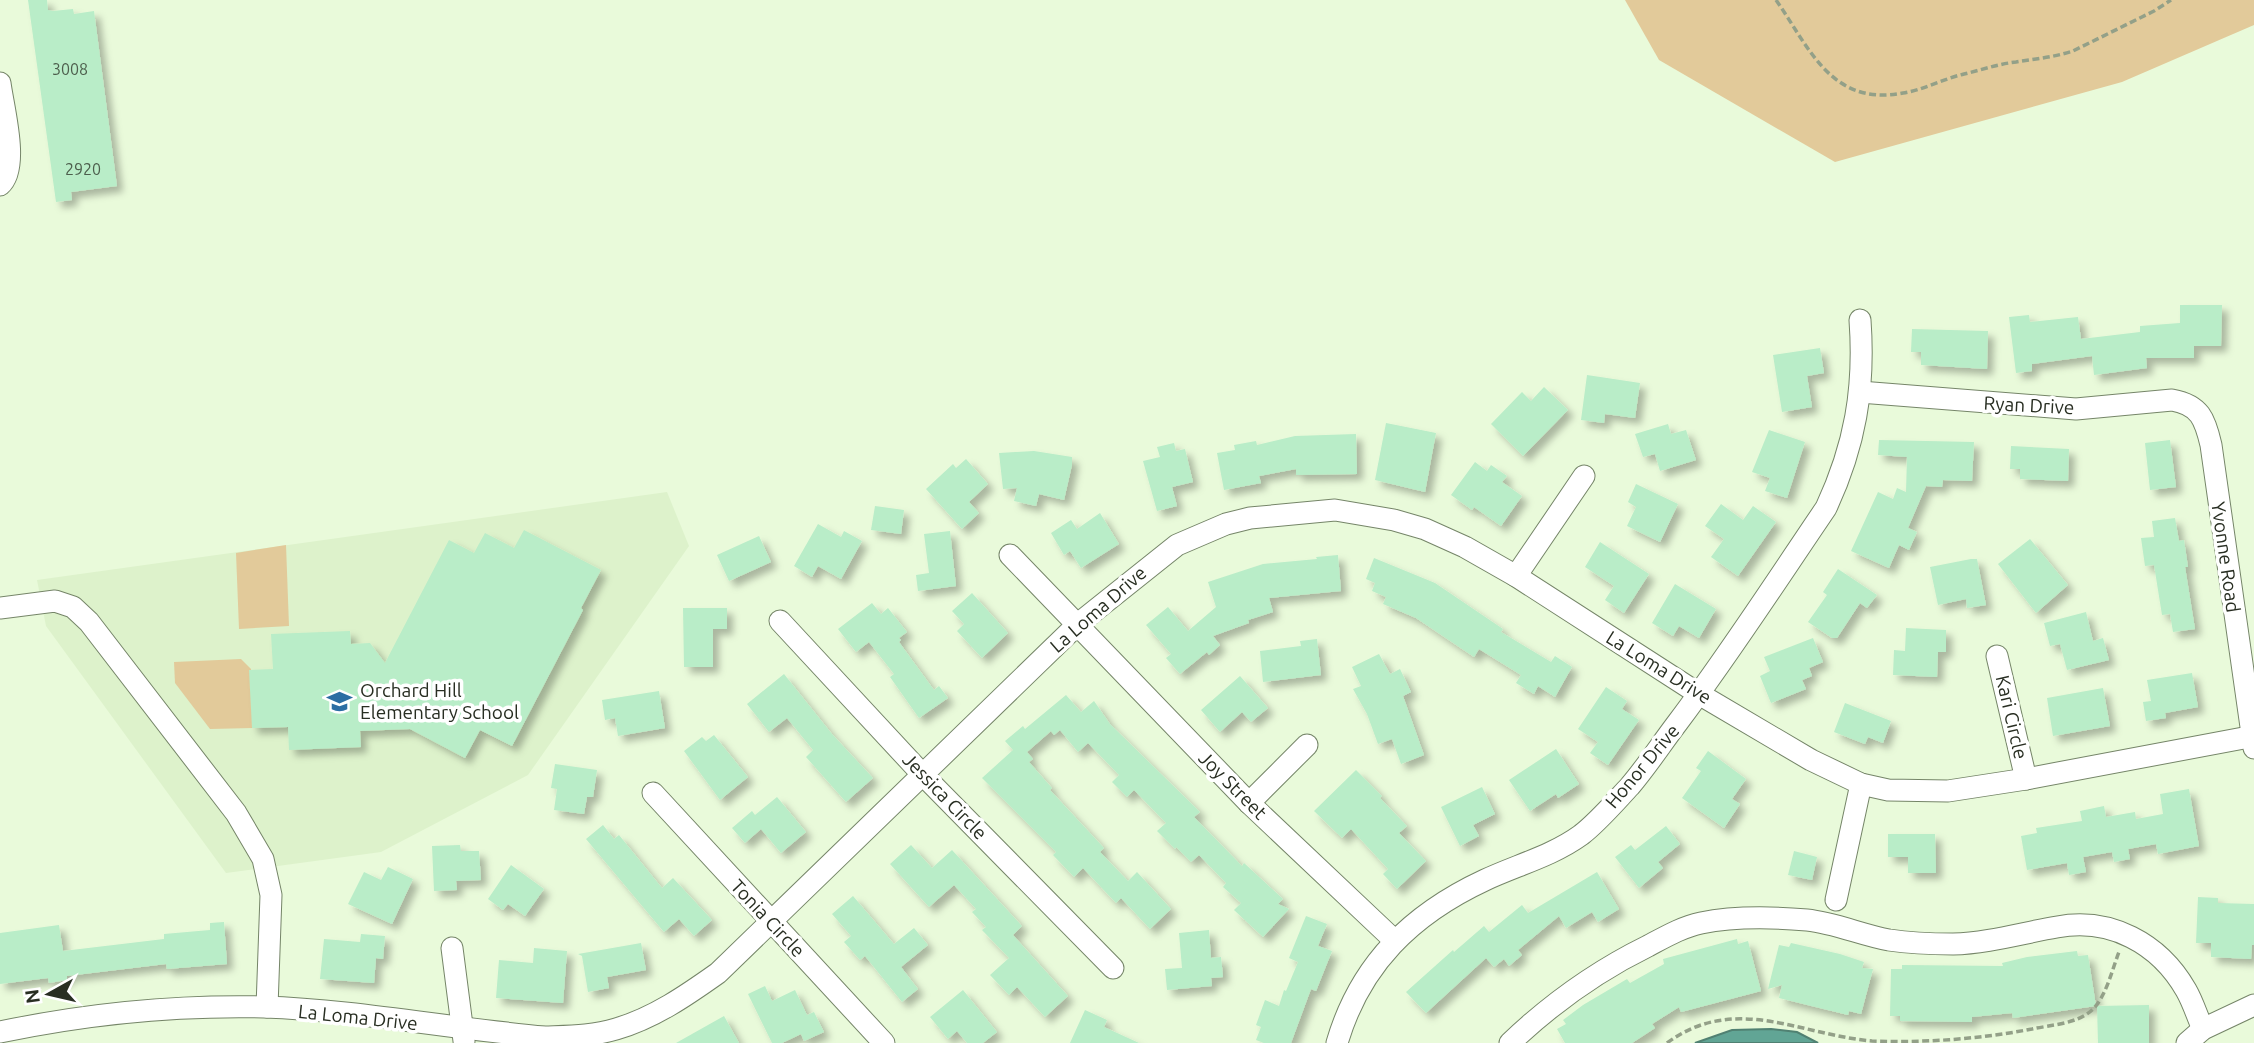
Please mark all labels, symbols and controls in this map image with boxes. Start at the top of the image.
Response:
house number: 3008 [52,60,88,78]
house number: 2920 [65,160,101,178]
street label: Ryan Drive [1983,392,2075,418]
street label: Yvonne Road [2207,500,2245,614]
street label: La Loma Drive [1045,561,1151,657]
street label: La Loma Drive [1602,626,1716,708]
street label: Kari Circle [1992,673,2032,761]
place label: Orchard Hill Elementary School [360,679,519,723]
school or university icon: Orchard Hill Elementary School [326,687,354,715]
street label: Honor Drive [1601,720,1683,812]
street label: Joy Street [1194,746,1272,824]
street label: Jessica Circle [898,748,992,844]
street label: Tonia Circle [726,875,810,961]
north arrow [14,959,84,1029]
text: N [20,988,44,1005]
street label: La Loma Drive [297,1000,419,1034]

